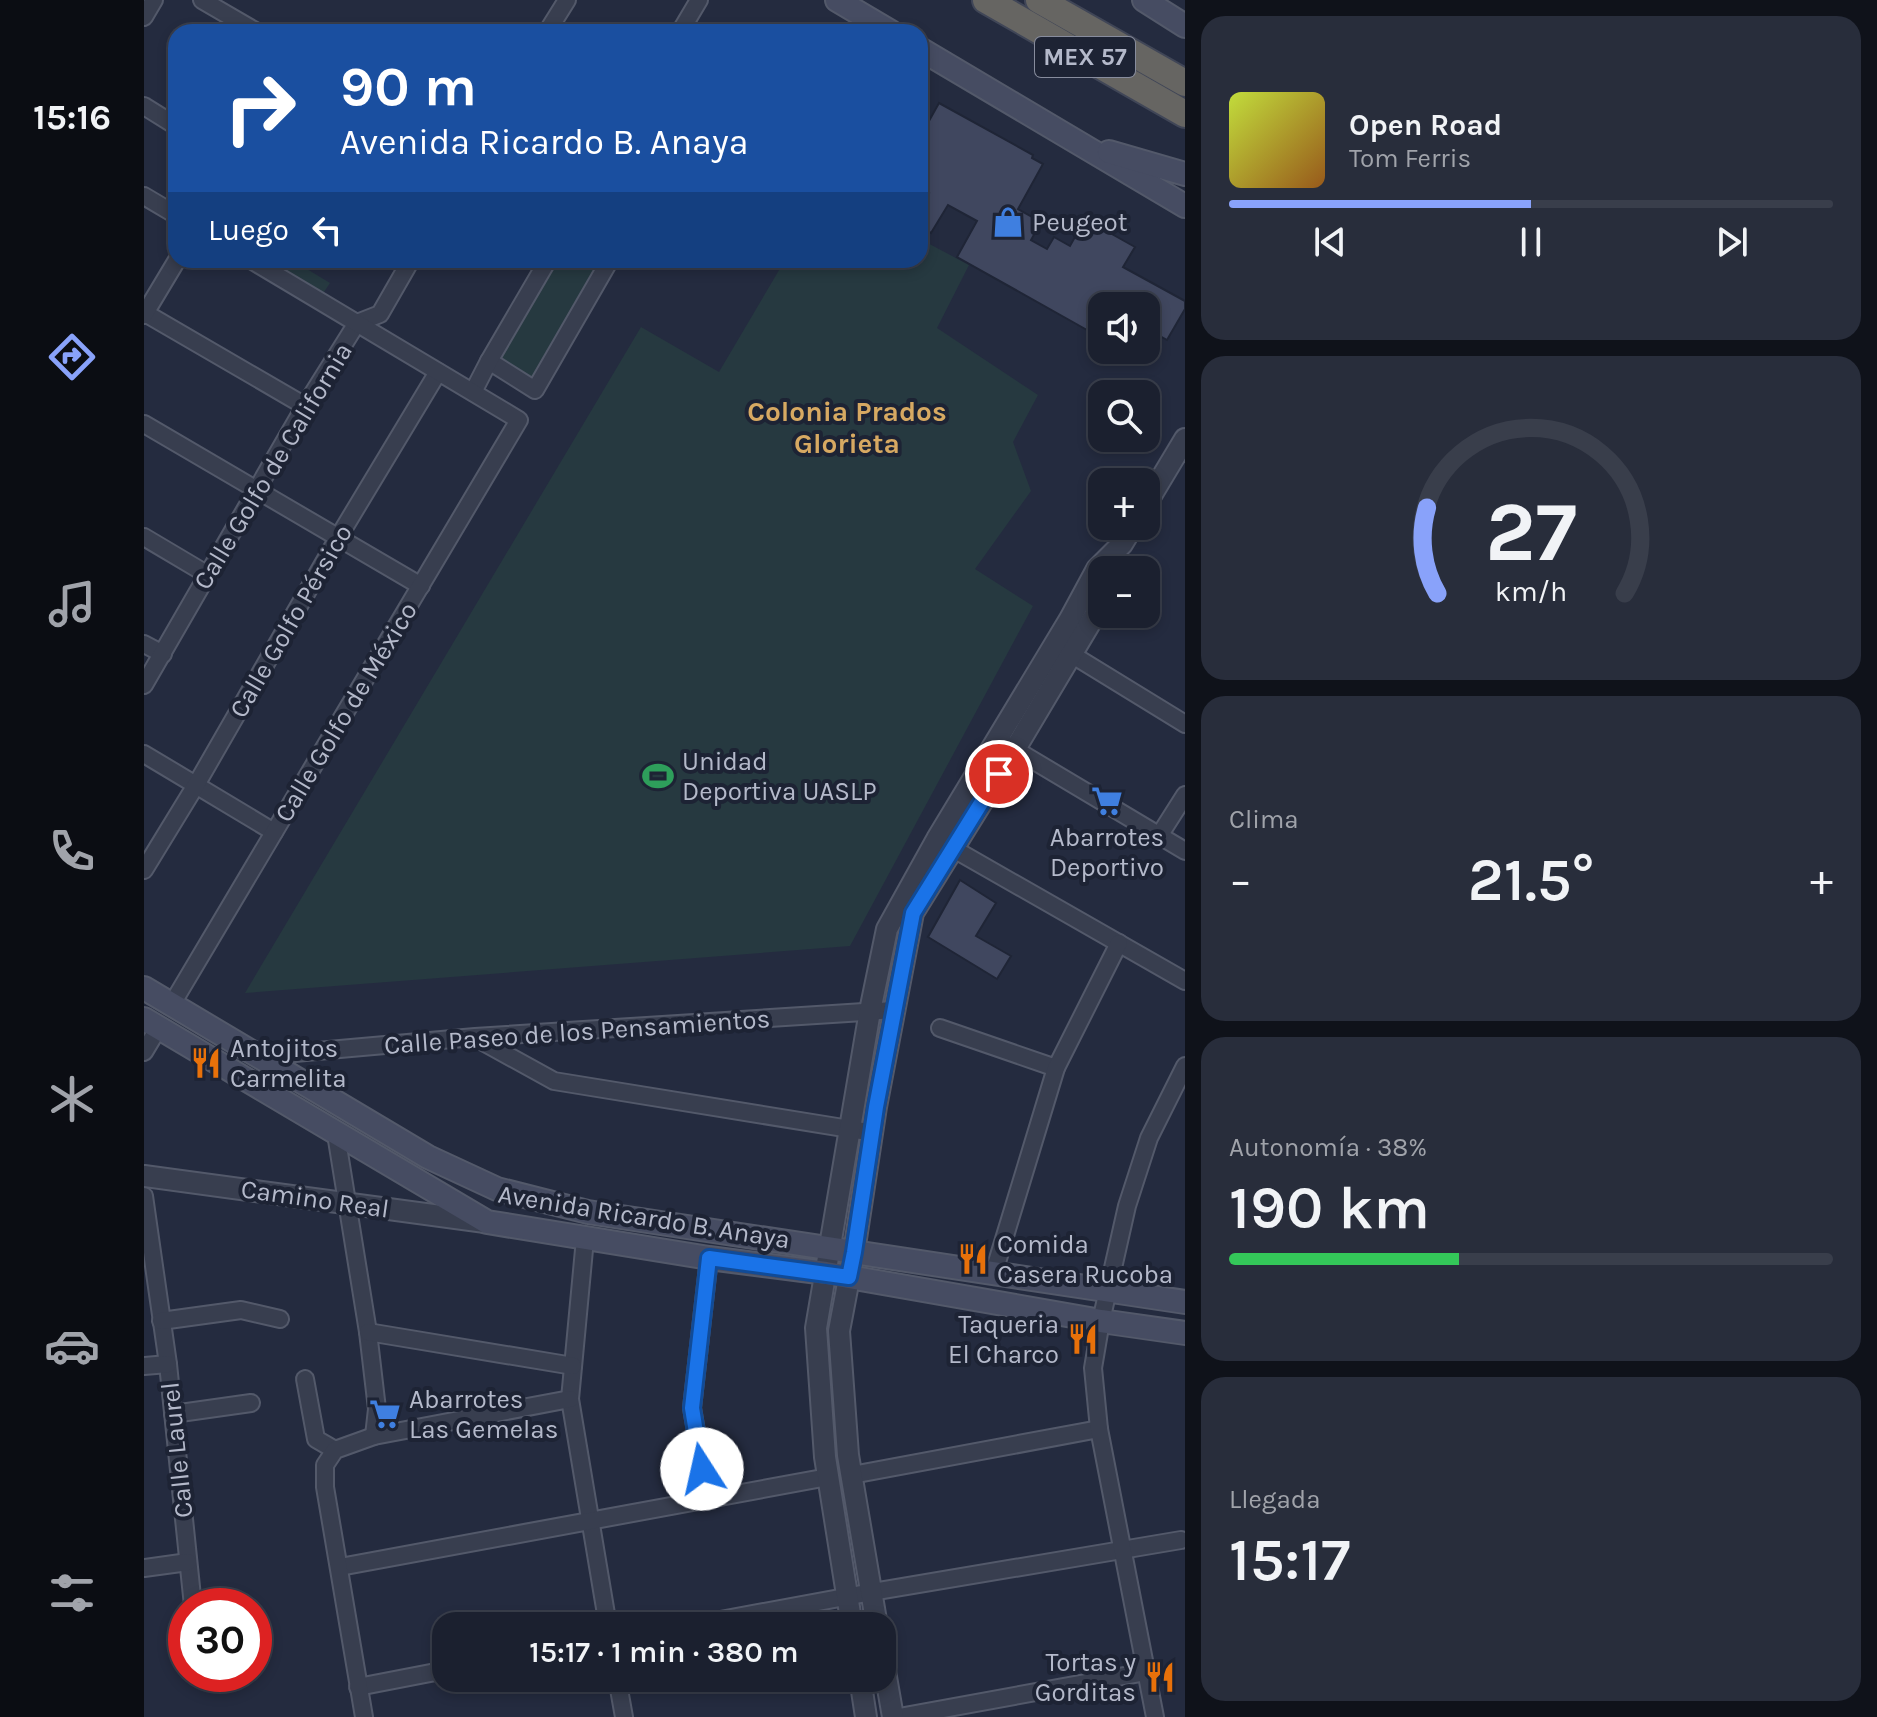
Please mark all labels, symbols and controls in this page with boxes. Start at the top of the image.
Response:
road number: MEX 57 [1035,37,1135,77]
text: 90 m [340,54,477,119]
icon: right [208,56,312,160]
text: 15:16 [33,96,111,138]
text: Open Road [1349,107,1502,143]
text: Avenida Ricardo B. Anaya [340,121,749,163]
text: Tom Ferris [1349,143,1471,174]
shop icon: Peugeot [991,205,1025,239]
place label: Peugeot [1032,207,1128,238]
icon: left [305,208,349,252]
text: Luego [208,212,289,248]
icon: previous [1308,220,1352,264]
icon: pause [1509,220,1553,264]
icon: next [1710,220,1754,264]
map controls [1088,292,1160,628]
button: sound [1088,292,1160,364]
icon: directions [44,329,100,385]
street label: Calle Golfo de California [187,337,359,595]
button: search [1088,380,1160,452]
district label: Colonia Prados Glorieta [747,395,947,460]
button: + [1088,468,1160,540]
text: 27 [1485,484,1577,581]
street label: Calle Golfo Pérsico [223,519,359,723]
button: − [1088,556,1160,628]
text: km/h [1495,575,1567,608]
icon: music [44,576,100,632]
street label: Calle Golfo de México [268,597,424,827]
pin [965,740,1033,808]
place label: Unidad Deportiva UASLP [682,746,877,807]
icon: arrive [977,752,1021,796]
sports icon: Unidad Deportiva UASLP [641,759,675,793]
supermarket icon: Abarrotes Deportivo [1090,784,1124,818]
text: Clima [1229,804,1299,835]
place label: Abarrotes Deportivo [1050,822,1164,883]
icon: phone [44,823,100,879]
text: 21.5° [1468,845,1594,915]
text: − [1229,855,1252,906]
text: + [1810,855,1833,906]
street label: Calle Paseo de los Pensamientos [383,1003,771,1061]
place label: Antojitos Carmelita [230,1033,346,1094]
restaurant icon: Antojitos Carmelita [189,1046,223,1080]
icon: climate [44,1071,100,1127]
text: Autonomía · 38% [1229,1132,1427,1163]
street label: Camino Real [239,1173,391,1225]
text: 190 km [1229,1173,1430,1243]
street label: Avenida Ricardo B. Anaya [496,1179,792,1255]
place label: Comida Casera Rucoba [997,1229,1173,1290]
restaurant icon: Comida Casera Rucoba [956,1242,990,1276]
place label: Taqueria El Charco [948,1309,1059,1370]
icon: car [44,1318,100,1374]
restaurant icon: Taqueria El Charco [1066,1322,1100,1356]
street label: Calle Laurel [154,1380,200,1520]
place label: Abarrotes Las Gemelas [409,1384,558,1445]
supermarket icon: Abarrotes Las Gemelas [368,1397,402,1431]
position arrow [660,1427,744,1511]
text: Llegada [1229,1484,1321,1515]
text: 15:17 [1229,1525,1351,1595]
icon: filters [44,1565,100,1621]
speed limit sign: 30 [168,1588,272,1692]
text: 15:17 · 1 min · 380 m [529,1634,799,1670]
place label: Tortas y Gorditas [1035,1647,1136,1708]
restaurant icon: Tortas y Gorditas [1143,1660,1177,1694]

